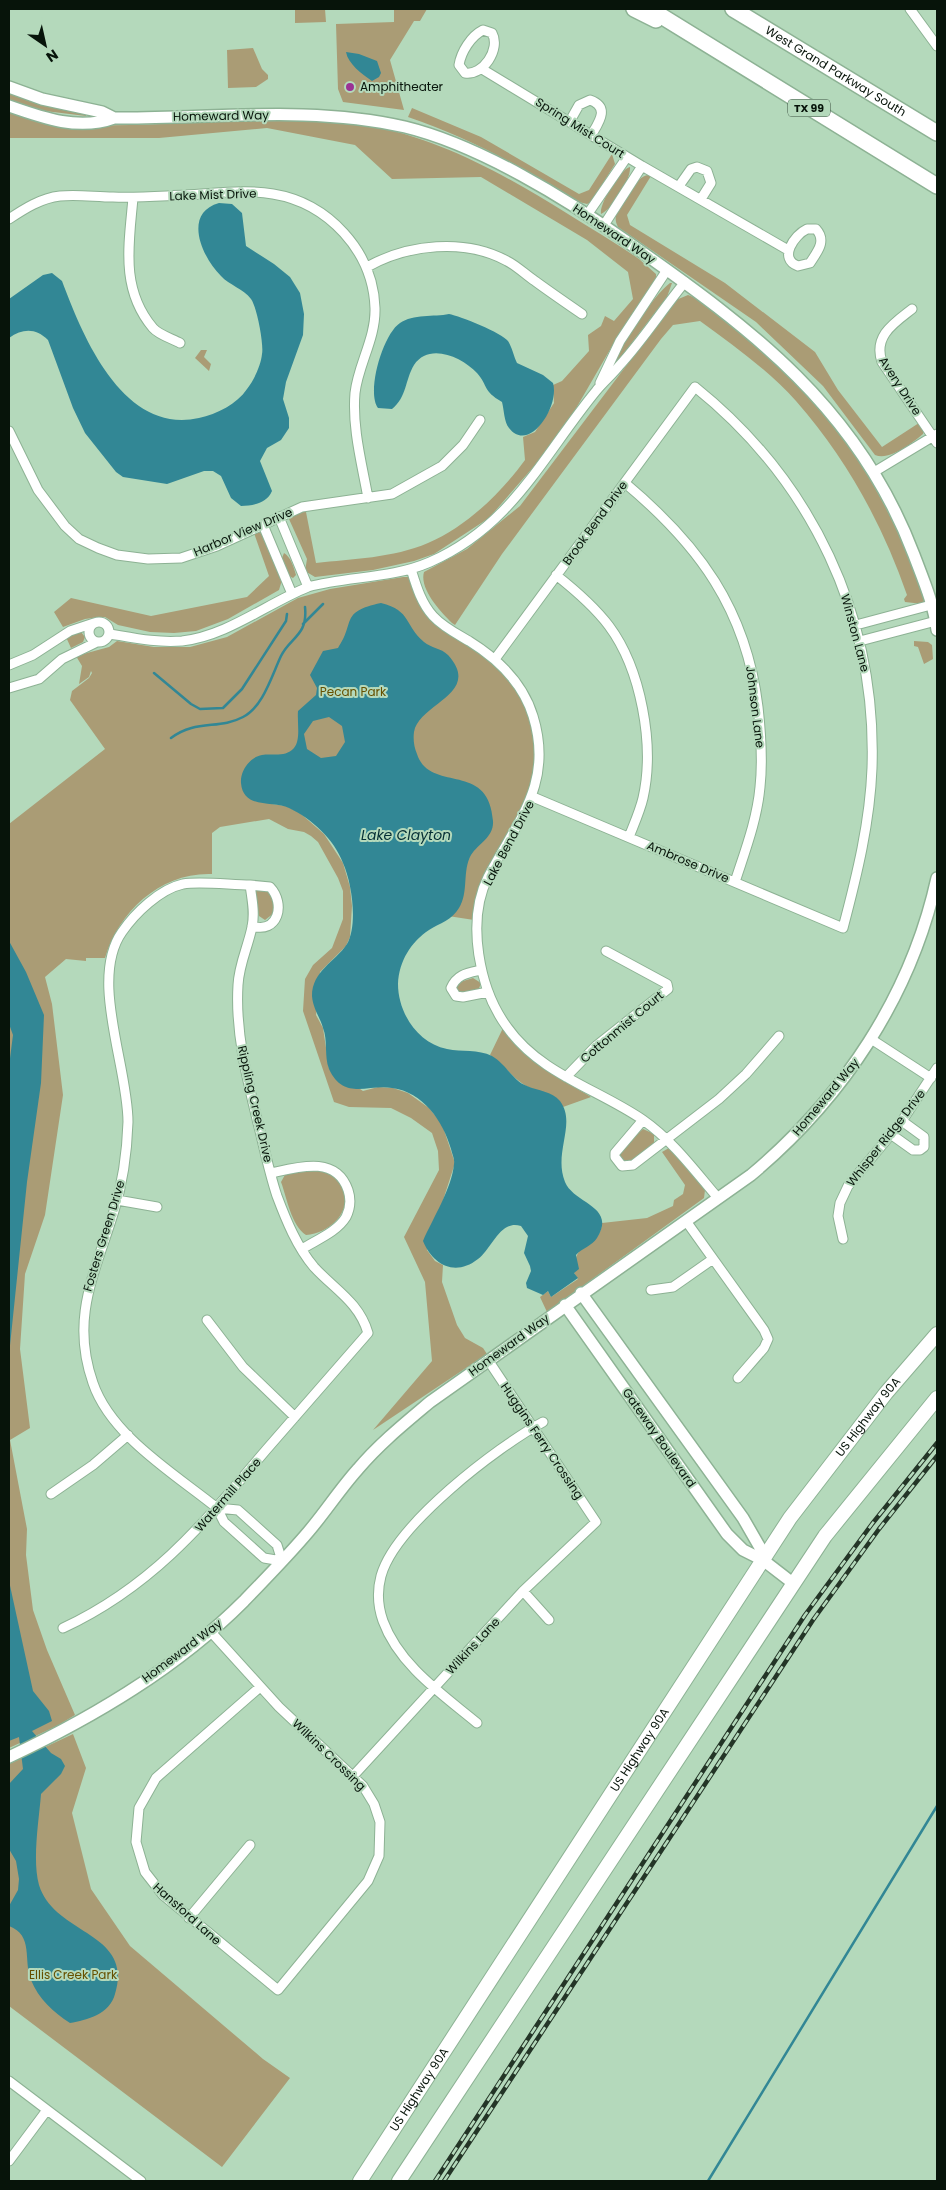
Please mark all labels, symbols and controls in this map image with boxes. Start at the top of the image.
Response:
north arrow [20,20,70,70]
street label: West Grand Parkway South [762,22,910,120]
text: N [42,45,62,67]
place label: Amphitheater [360,78,444,95]
marker: Amphitheater [344,81,356,93]
street label: Spring Mist Court [532,93,628,162]
road number: TX 99 [788,100,830,116]
street label: Homeward Way [173,106,269,125]
street label: Lake Mist Drive [169,184,257,205]
street label: Homeward Way [570,200,659,268]
street label: Avery Drive [875,353,926,418]
street label: Brook Bend Drive [558,477,631,568]
street label: Harbor View Drive [191,503,295,560]
street label: Winston Lane [837,592,874,674]
street label: Johnson Lane [742,665,769,749]
park label: Pecan Park [320,683,387,700]
street label: Lake Bend Drive [479,797,538,888]
water label: Lake Clayton [361,825,451,845]
street label: Ambrose Drive [645,837,732,887]
street label: Cottonmist Court [577,987,667,1066]
street label: Rippling Creek Drive [234,1044,277,1164]
street label: Homeward Way [788,1054,863,1139]
street label: Whisper Ridge Drive [842,1086,929,1190]
street label: Fosters Green Drive [79,1178,129,1294]
street label: Homeward Way [465,1309,553,1380]
street label: US Highway 90A [831,1373,904,1460]
street label: Huggins Ferry Crossing [497,1379,588,1502]
street label: Gateway Boulevard [619,1385,700,1491]
street label: Watermill Place [191,1454,265,1535]
street label: Wilkins Lane [442,1613,504,1678]
street label: Homeward Way [138,1615,225,1686]
street label: US Highway 90A [606,1704,673,1795]
street label: Wilkins Crossing [289,1715,370,1794]
street label: Hansford Lane [150,1878,225,1949]
park label: Ellis Creek Park [29,1966,118,1983]
street label: US Highway 90A [385,2044,452,2134]

